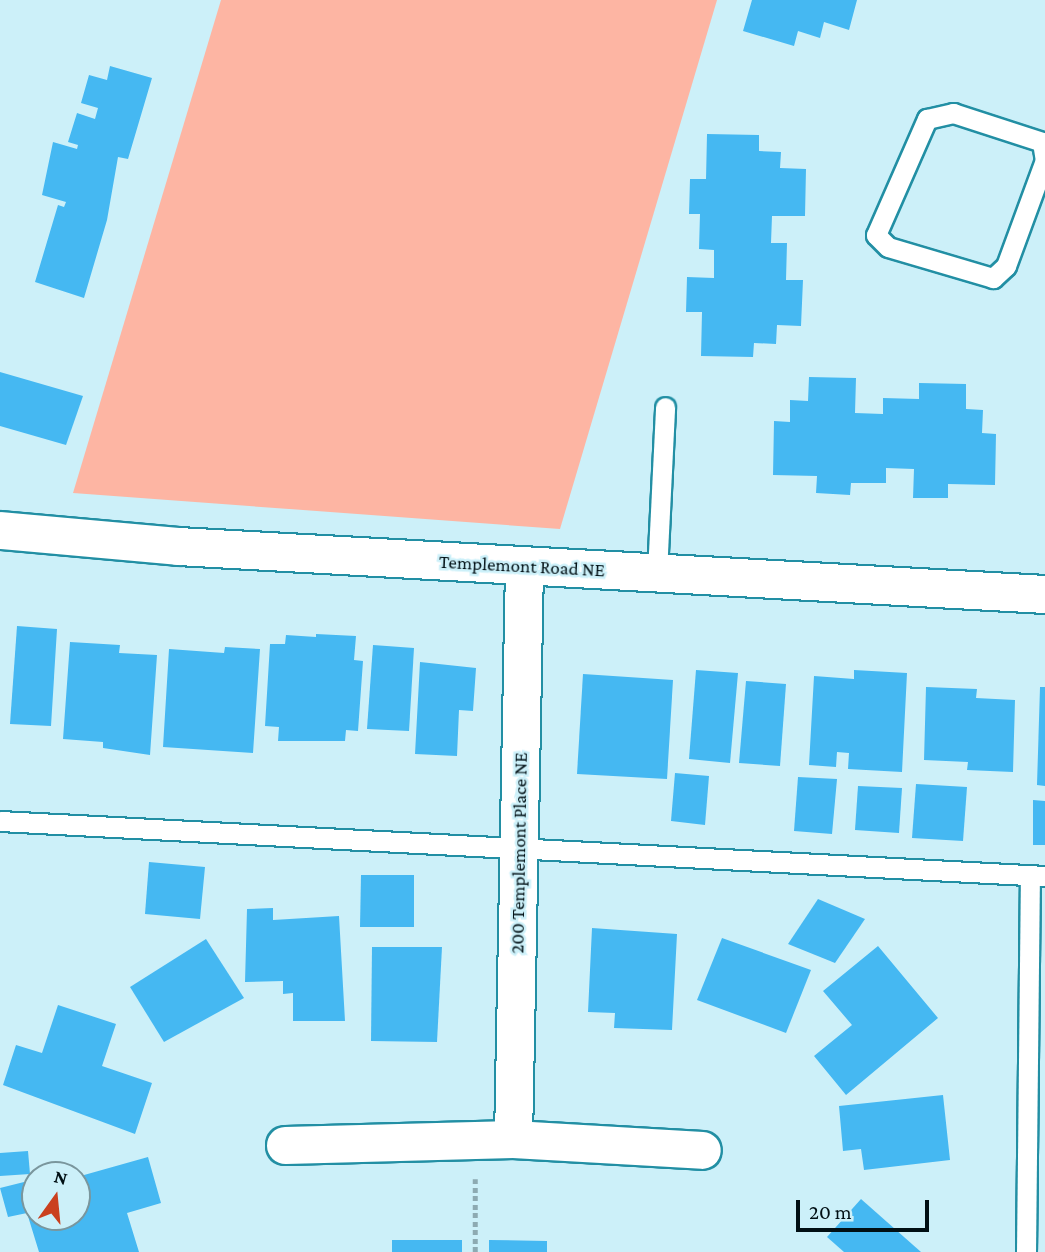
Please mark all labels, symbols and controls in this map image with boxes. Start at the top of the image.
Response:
street label: Templemont Road NE [438,550,606,582]
street label: 200 Templemont Place NE [506,752,532,954]
north arrow [21,1161,91,1231]
text: N [52,1165,70,1189]
scale bar [800,1186,933,1230]
text: 20 m [809,1200,852,1224]

